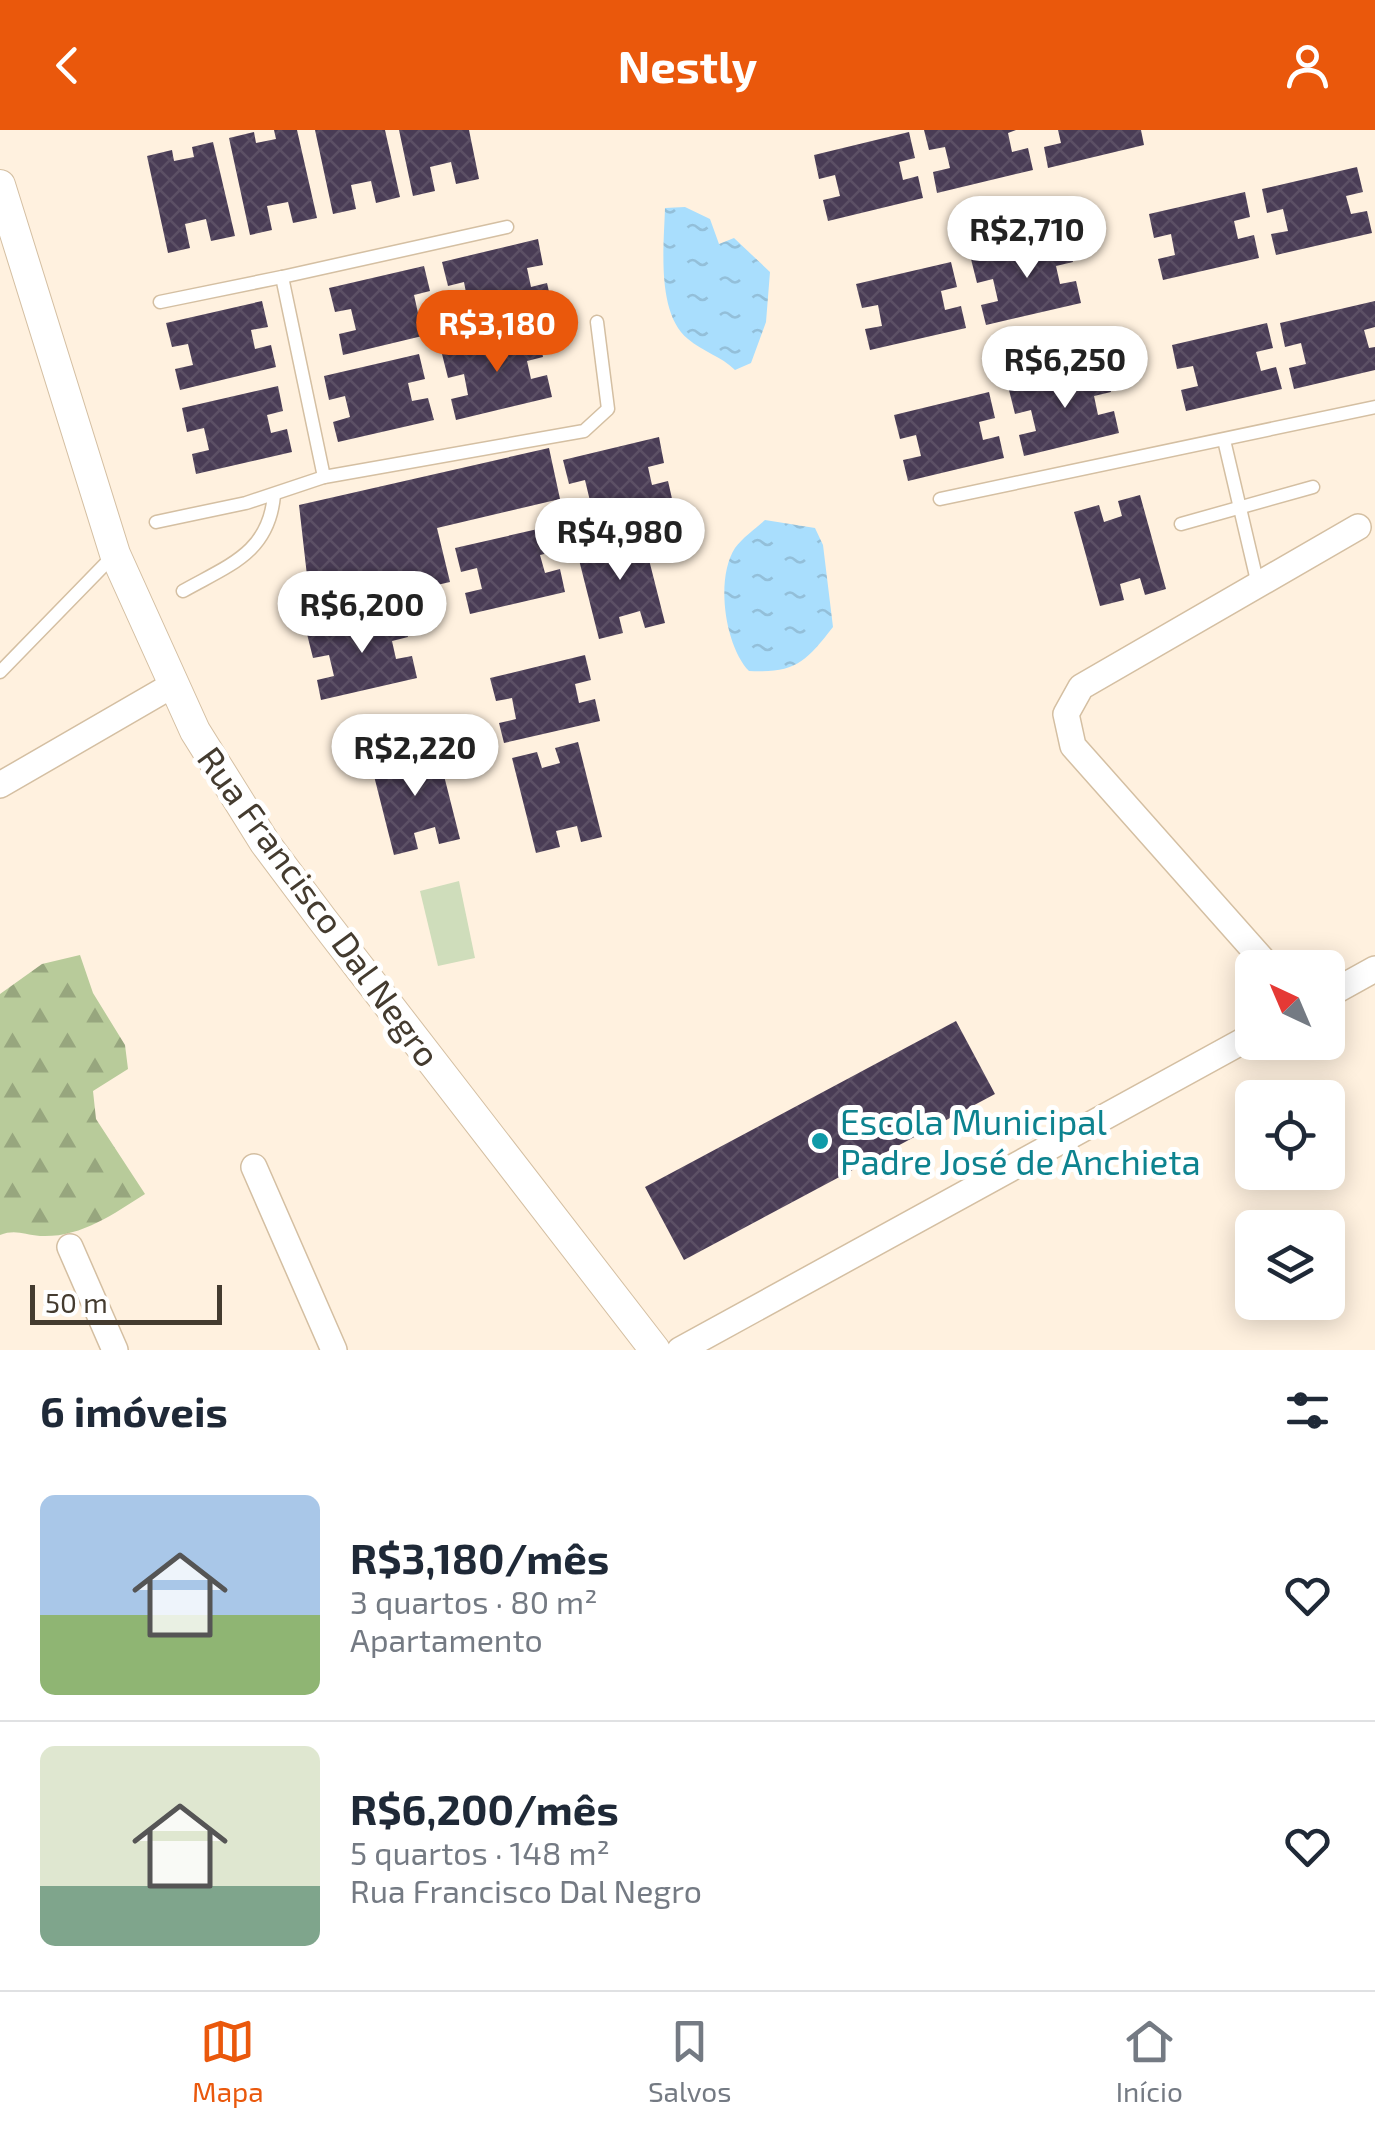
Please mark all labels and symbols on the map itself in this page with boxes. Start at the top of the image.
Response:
pin: R$2,710 [935,196,1119,281]
pin: R$3,180 [405,290,589,375]
pin: R$6,250 [973,326,1157,411]
pin: R$4,980 [528,498,712,583]
pin: R$6,200 [270,571,454,656]
pin: R$2,220 [323,714,507,799]
street label: Rua Francisco Dal Negro [190,738,450,1074]
north arrow [1235,950,1345,1060]
place label: Escola Municipal Padre José de Anchieta [840,1100,1201,1182]
marker: Escola Municipal Padre José de Anchieta [809,1130,831,1152]
scale bar [30,1280,222,1324]

